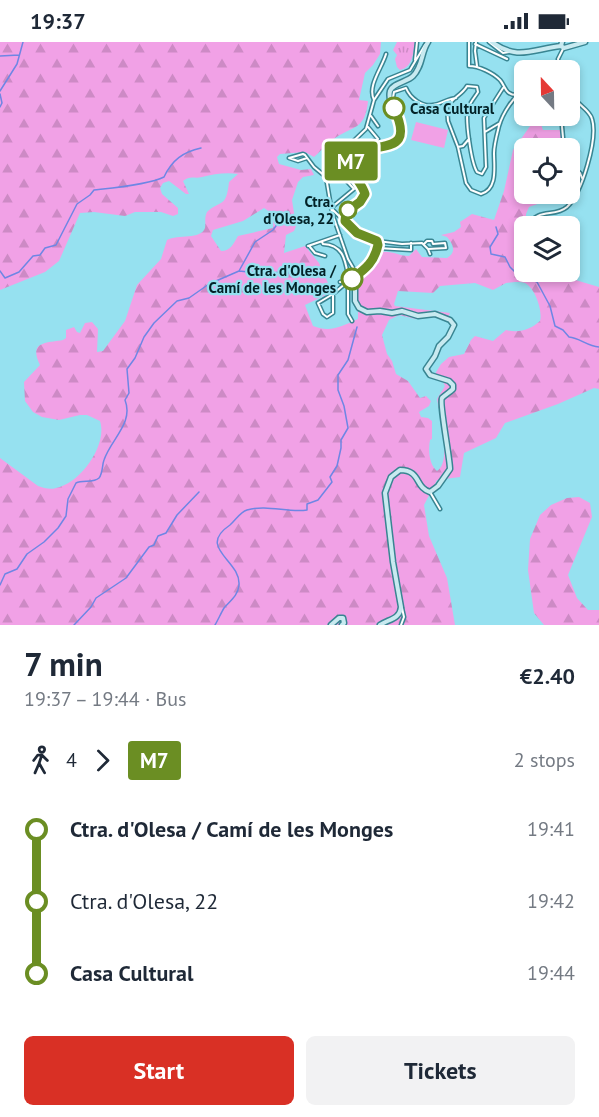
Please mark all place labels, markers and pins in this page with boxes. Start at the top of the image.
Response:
marker: Casa Cultural [383,97,405,119]
place label: Casa Cultural [410,99,495,118]
place label: Ctra. d'Olesa, 22 [263,192,334,228]
marker: Ctra. d'Olesa, 22 [339,201,357,219]
place label: Ctra. d'Olesa / Camí de les Monges [209,261,337,297]
marker: Ctra. d'Olesa / Camí de les Monges [341,268,363,290]

